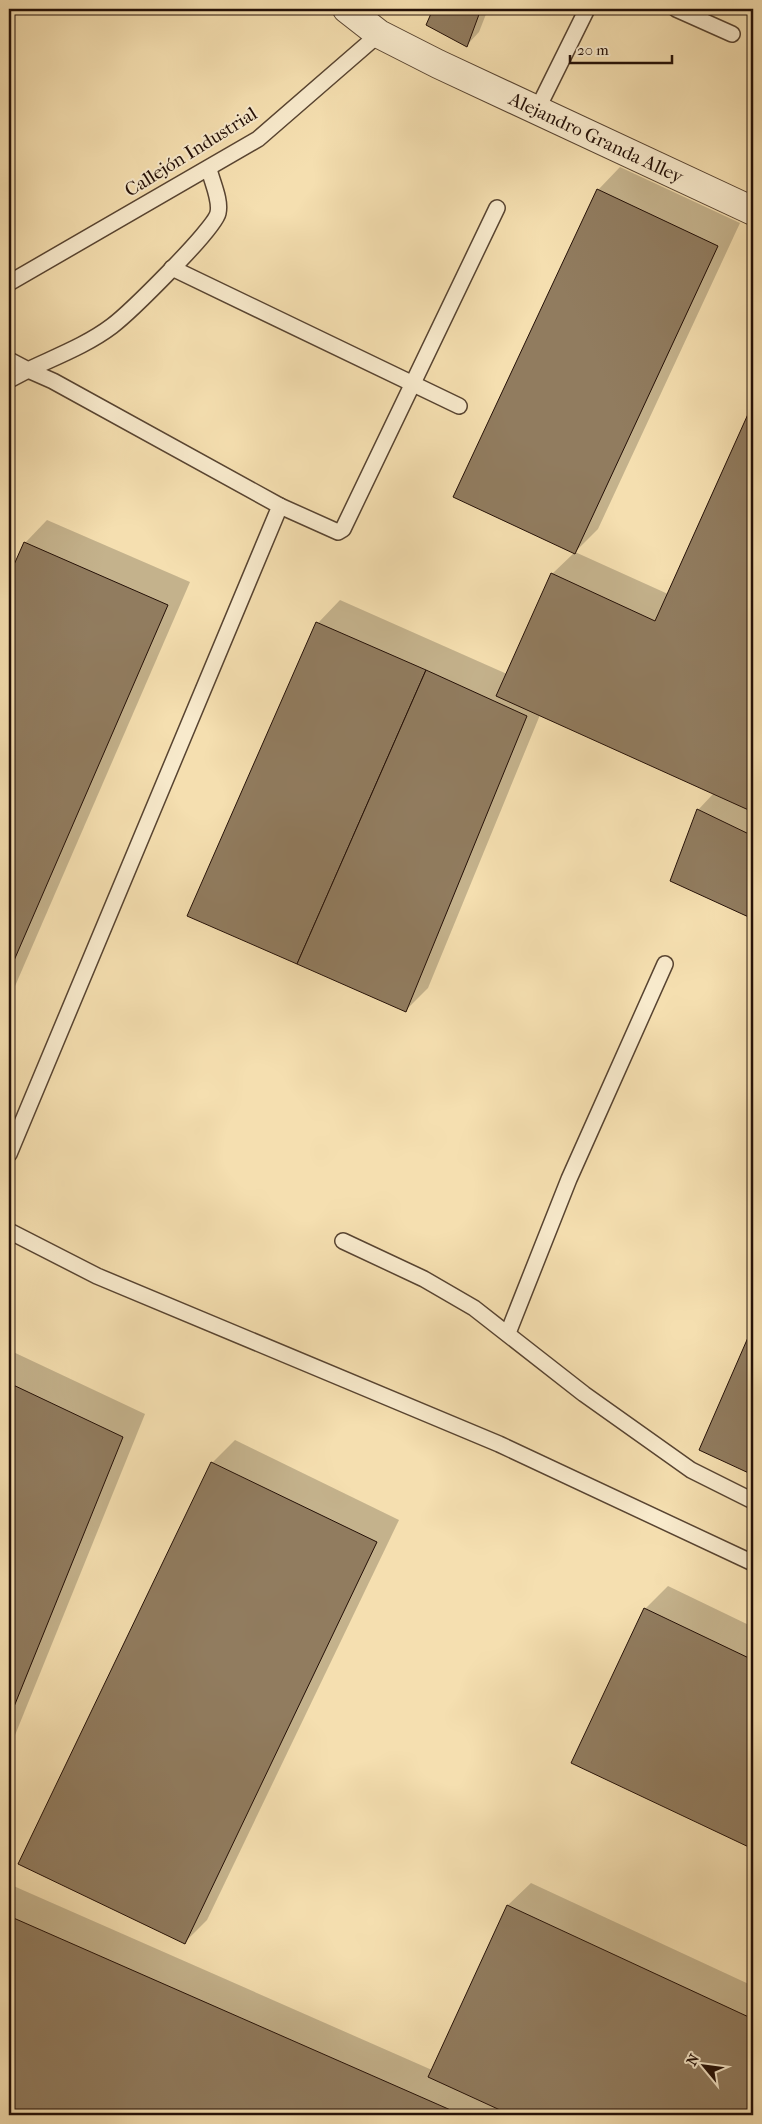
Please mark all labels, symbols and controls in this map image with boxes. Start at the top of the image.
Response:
scale bar [570,32,672,64]
text: 20 m [577,41,609,59]
street label: Alejandro Granda Alley [504,87,687,188]
street label: Callejón Industrial [121,102,261,202]
north arrow [680,2042,730,2092]
text: N [683,2051,703,2069]

